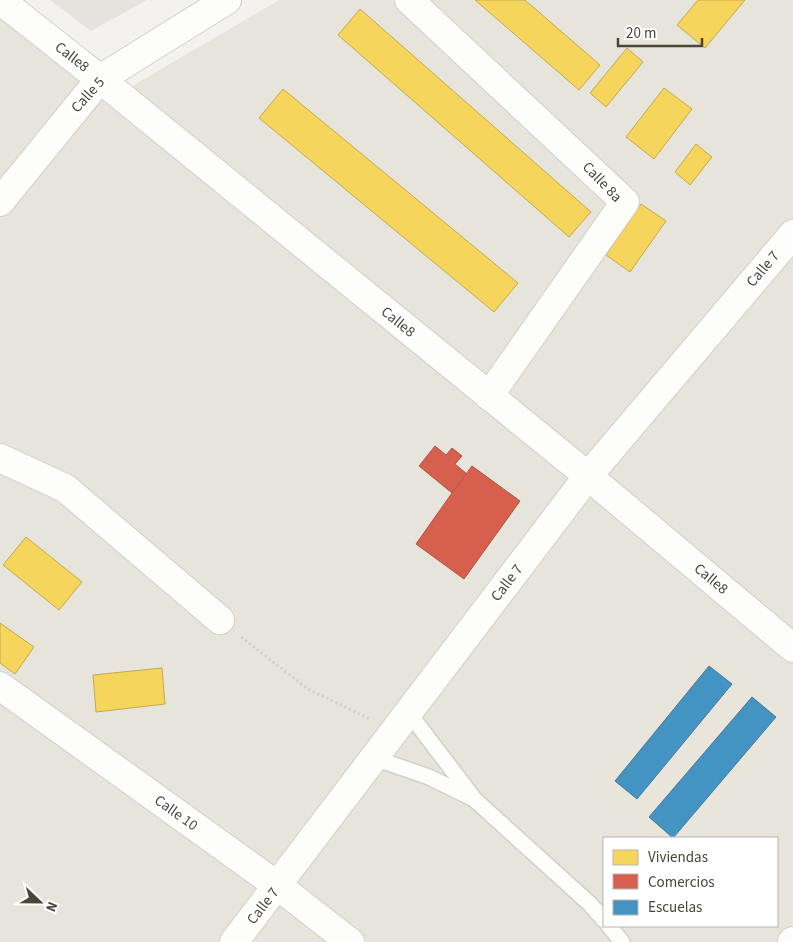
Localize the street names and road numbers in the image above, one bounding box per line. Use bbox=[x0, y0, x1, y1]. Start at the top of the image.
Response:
street label: Calle8 bbox=[50, 37, 94, 77]
street label: Calle 5 bbox=[66, 72, 110, 118]
street label: Calle 8a bbox=[577, 157, 627, 207]
street label: Calle 7 bbox=[742, 246, 784, 292]
street label: Calle8 bbox=[376, 302, 420, 342]
street label: Calle8 bbox=[689, 559, 733, 599]
street label: Calle 7 bbox=[486, 560, 528, 606]
street label: Calle 10 bbox=[150, 790, 202, 836]
street label: Calle 7 bbox=[242, 883, 284, 929]

